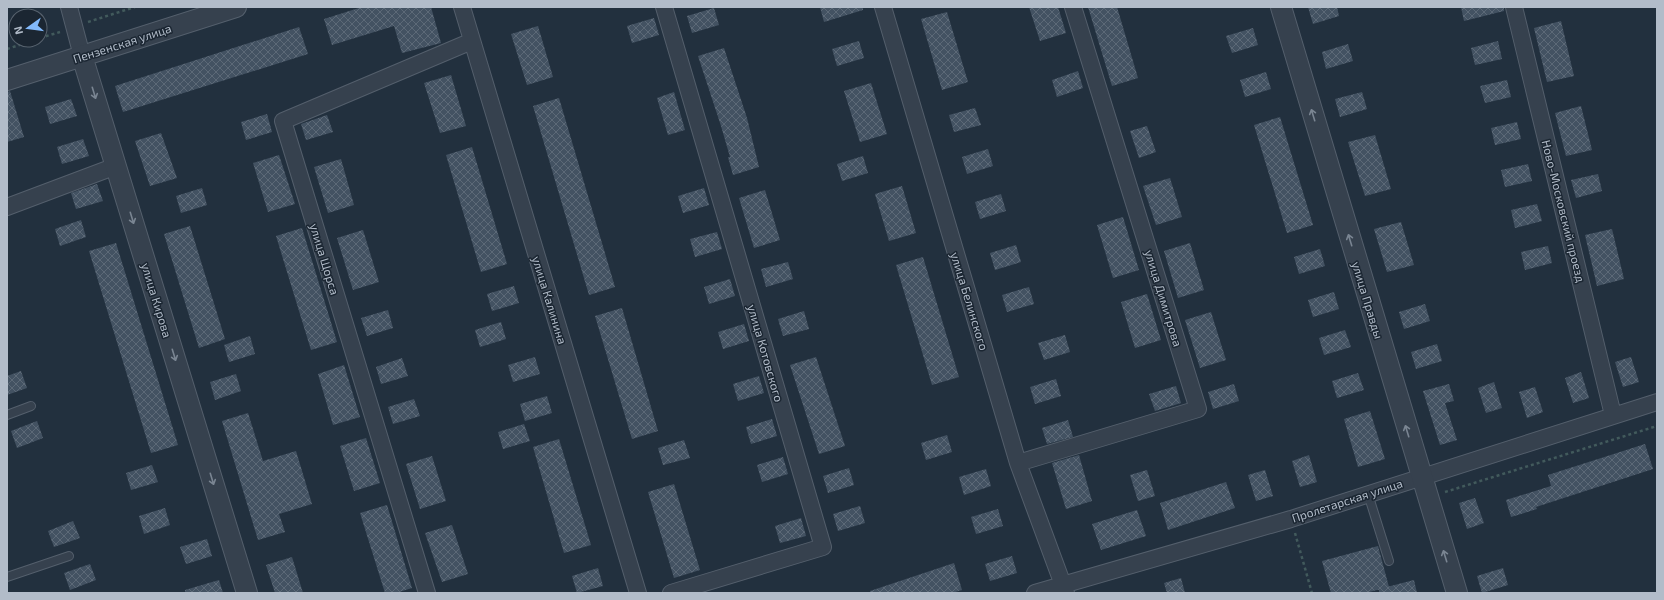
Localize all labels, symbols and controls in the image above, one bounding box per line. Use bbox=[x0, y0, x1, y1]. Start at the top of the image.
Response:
north arrow bbox=[8, 8, 48, 48]
street label: Пензенская улица bbox=[71, 20, 173, 66]
text: N bbox=[11, 25, 25, 36]
one-way arrow bbox=[91, 87, 98, 100]
one-way arrow bbox=[1309, 109, 1316, 122]
street label: Ново-Московский проезд bbox=[1540, 138, 1588, 284]
one-way arrow bbox=[129, 211, 136, 224]
street label: улица Щорса bbox=[307, 222, 343, 297]
one-way arrow bbox=[1346, 233, 1353, 246]
street label: улица Димитрова bbox=[1142, 248, 1185, 348]
street label: улица Белинского bbox=[947, 250, 992, 352]
street label: улица Калинина bbox=[529, 254, 570, 346]
street label: улица Правды bbox=[1349, 260, 1386, 341]
street label: улица Кирова bbox=[138, 261, 175, 339]
street label: улица Котовского bbox=[744, 303, 787, 404]
one-way arrow bbox=[171, 348, 178, 361]
one-way arrow bbox=[1403, 425, 1410, 438]
one-way arrow bbox=[209, 473, 217, 485]
street label: Пролетарская улица bbox=[1290, 475, 1405, 526]
one-way arrow bbox=[1441, 549, 1448, 562]

